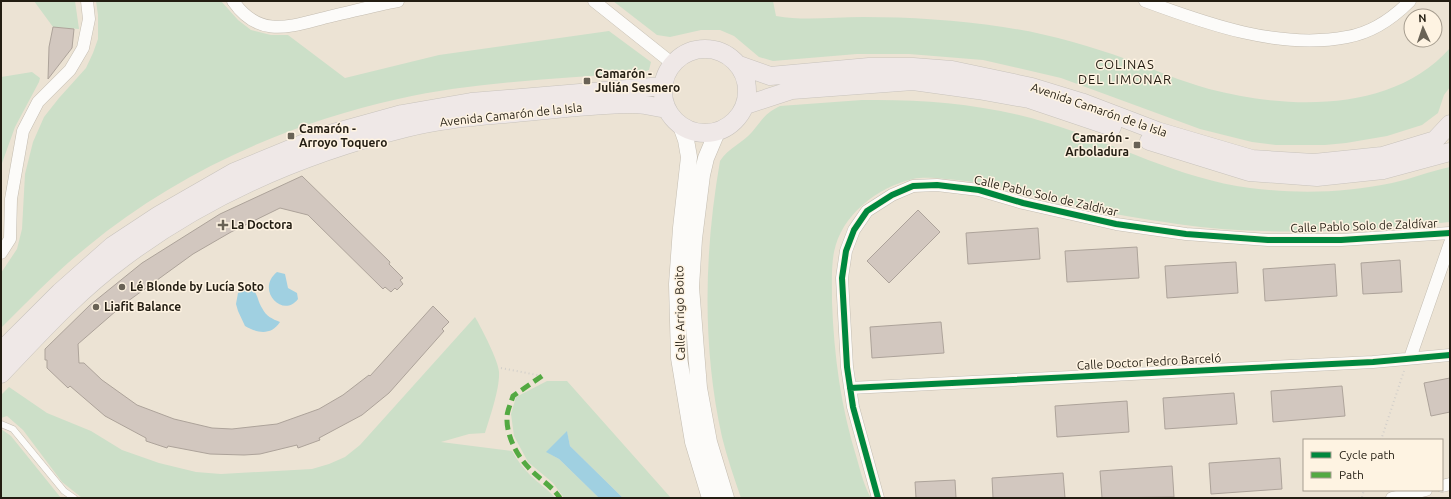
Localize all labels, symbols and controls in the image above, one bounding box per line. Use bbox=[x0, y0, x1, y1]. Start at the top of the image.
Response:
north arrow bbox=[1403, 8, 1443, 48]
text: N bbox=[1418, 12, 1427, 24]
district label: COLINAS DEL LIMONAR bbox=[1078, 57, 1172, 86]
place label: Camarón - Julián Sesmero bbox=[595, 67, 680, 94]
marker: Camarón - Julián Sesmero bbox=[582, 76, 592, 86]
street label: Avenida Camarón de la Isla bbox=[1029, 80, 1169, 139]
street label: Avenida Camarón de la Isla bbox=[439, 101, 583, 128]
place label: Camarón - Arroyo Toquero bbox=[299, 122, 387, 149]
marker: Camarón - Arroyo Toquero bbox=[286, 131, 296, 141]
place label: Camarón - Arboladura bbox=[1065, 131, 1129, 158]
marker: Camarón - Arboladura bbox=[1132, 140, 1142, 150]
street label: Calle Pablo Solo de Zaldívar bbox=[973, 173, 1120, 219]
street label: Calle Pablo Solo de Zaldívar bbox=[1290, 216, 1438, 235]
place label: La Doctora bbox=[231, 218, 293, 231]
marker: La Doctora bbox=[218, 220, 228, 230]
street label: Calle Arrigo Boito bbox=[672, 265, 687, 361]
place label: Lé Blonde by Lucía Soto bbox=[130, 280, 264, 293]
marker: Lé Blonde by Lucía Soto bbox=[117, 282, 127, 292]
place label: Liafit Balance bbox=[104, 300, 181, 313]
marker: Liafit Balance bbox=[91, 302, 101, 312]
street label: Calle Doctor Pedro Barceló bbox=[1076, 351, 1222, 372]
legend bbox=[1303, 439, 1443, 491]
text: Cycle path bbox=[1339, 448, 1395, 461]
text: Path bbox=[1339, 468, 1364, 481]

